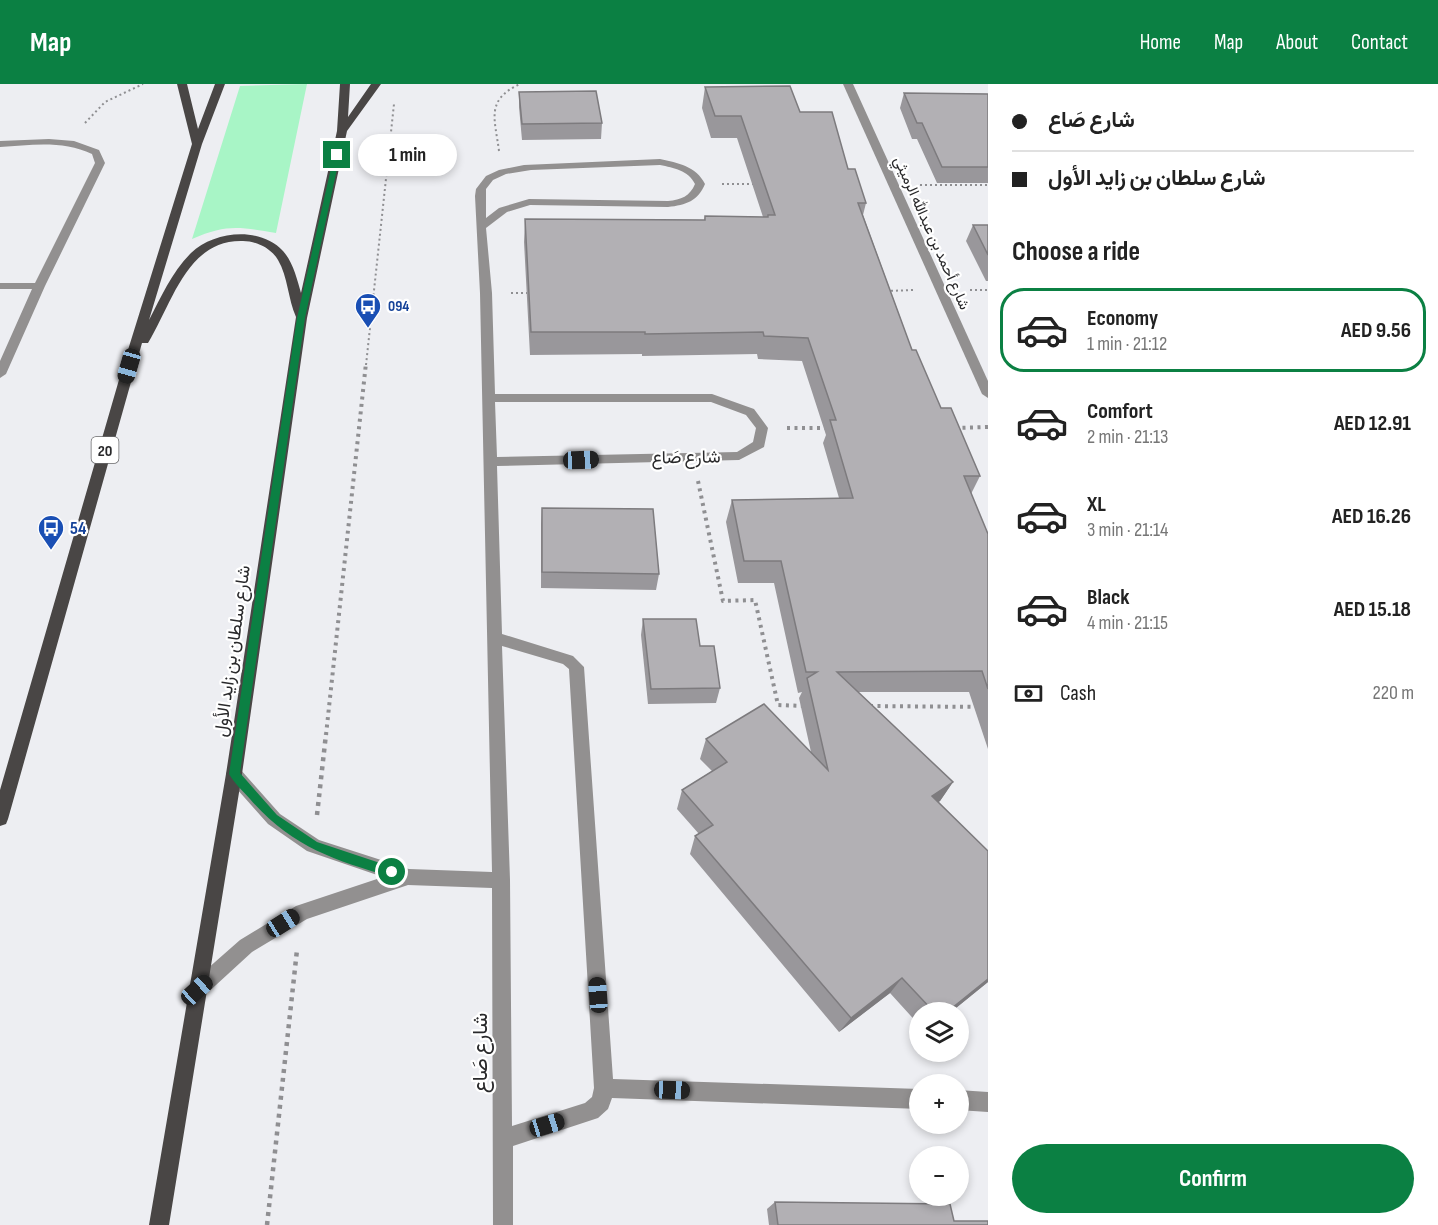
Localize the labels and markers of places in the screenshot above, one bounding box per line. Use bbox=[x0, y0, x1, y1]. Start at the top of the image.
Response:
bus stop icon: 094 bbox=[353, 291, 383, 329]
place label: 094 bbox=[388, 297, 409, 316]
bus stop icon: 54 bbox=[36, 513, 66, 551]
place label: 54 bbox=[70, 518, 87, 539]

